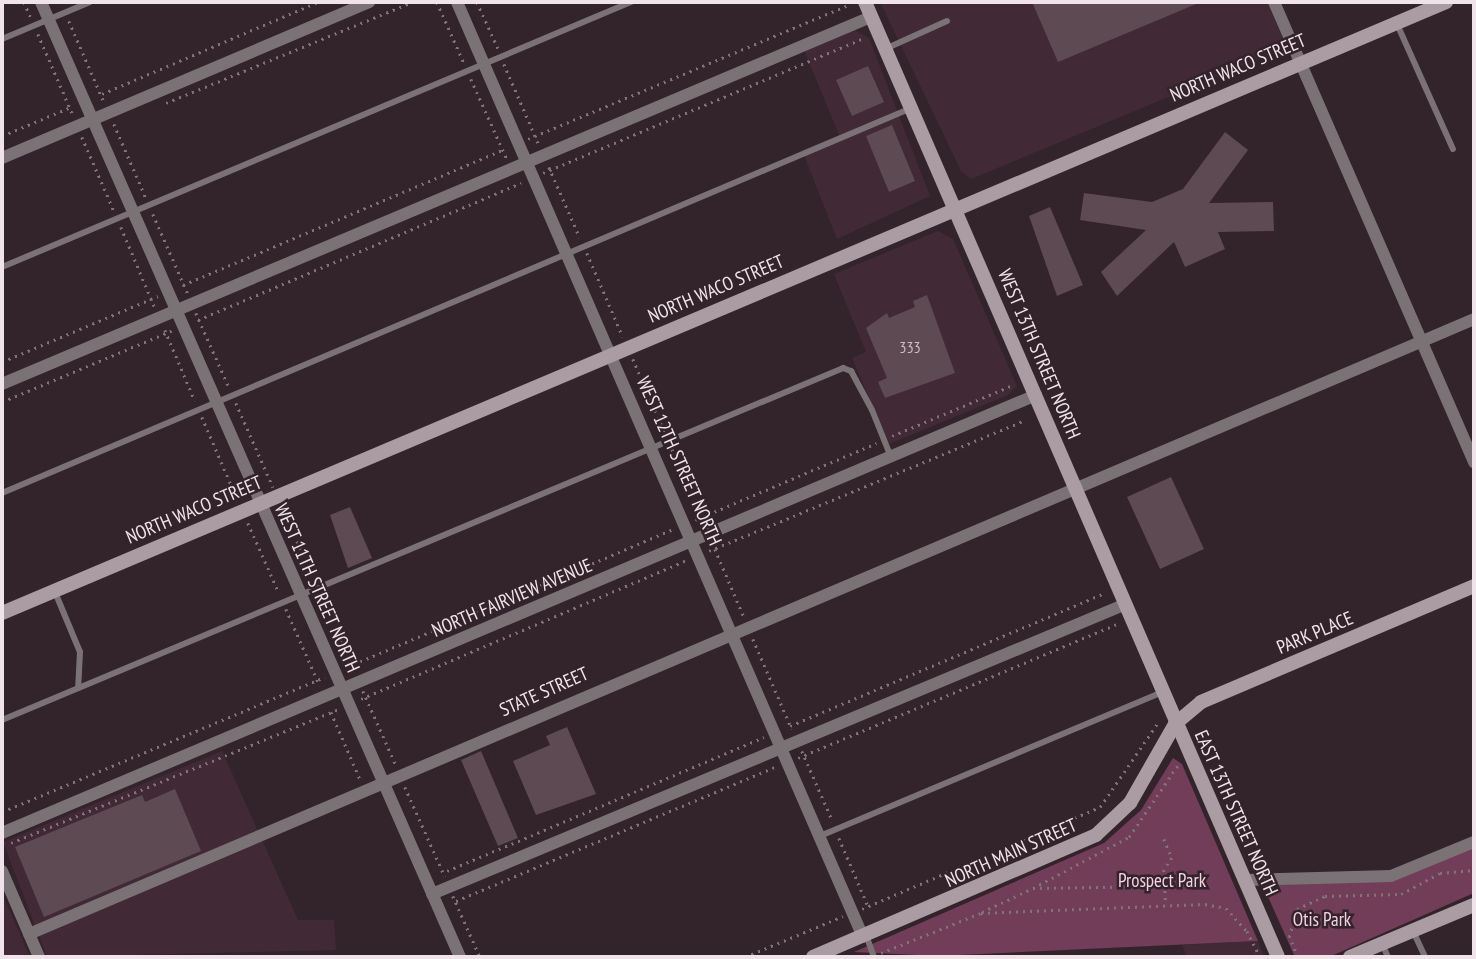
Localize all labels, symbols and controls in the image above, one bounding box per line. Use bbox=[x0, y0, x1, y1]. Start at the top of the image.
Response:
street label: NORTH WACO STREET bbox=[1166, 29, 1310, 107]
street label: NORTH WACO STREET bbox=[644, 250, 788, 328]
street label: WEST 13TH STREET NORTH bbox=[993, 265, 1085, 443]
house number: 333 bbox=[899, 337, 921, 357]
street label: WEST 12TH STREET NORTH bbox=[631, 373, 727, 549]
street label: NORTH WACO STREET bbox=[122, 471, 266, 549]
street label: WEST 11TH STREET NORTH bbox=[269, 500, 365, 676]
street label: NORTH FAIRVIEW AVENUE bbox=[428, 554, 596, 642]
street label: PARK PLACE bbox=[1273, 607, 1357, 659]
street label: STATE STREET bbox=[496, 662, 592, 722]
street label: EAST 13TH STREET NORTH bbox=[1189, 726, 1283, 900]
street label: NORTH MAIN STREET bbox=[942, 814, 1080, 892]
park label: Prospect Park bbox=[1118, 870, 1206, 892]
park label: Otis Park bbox=[1293, 909, 1351, 931]

